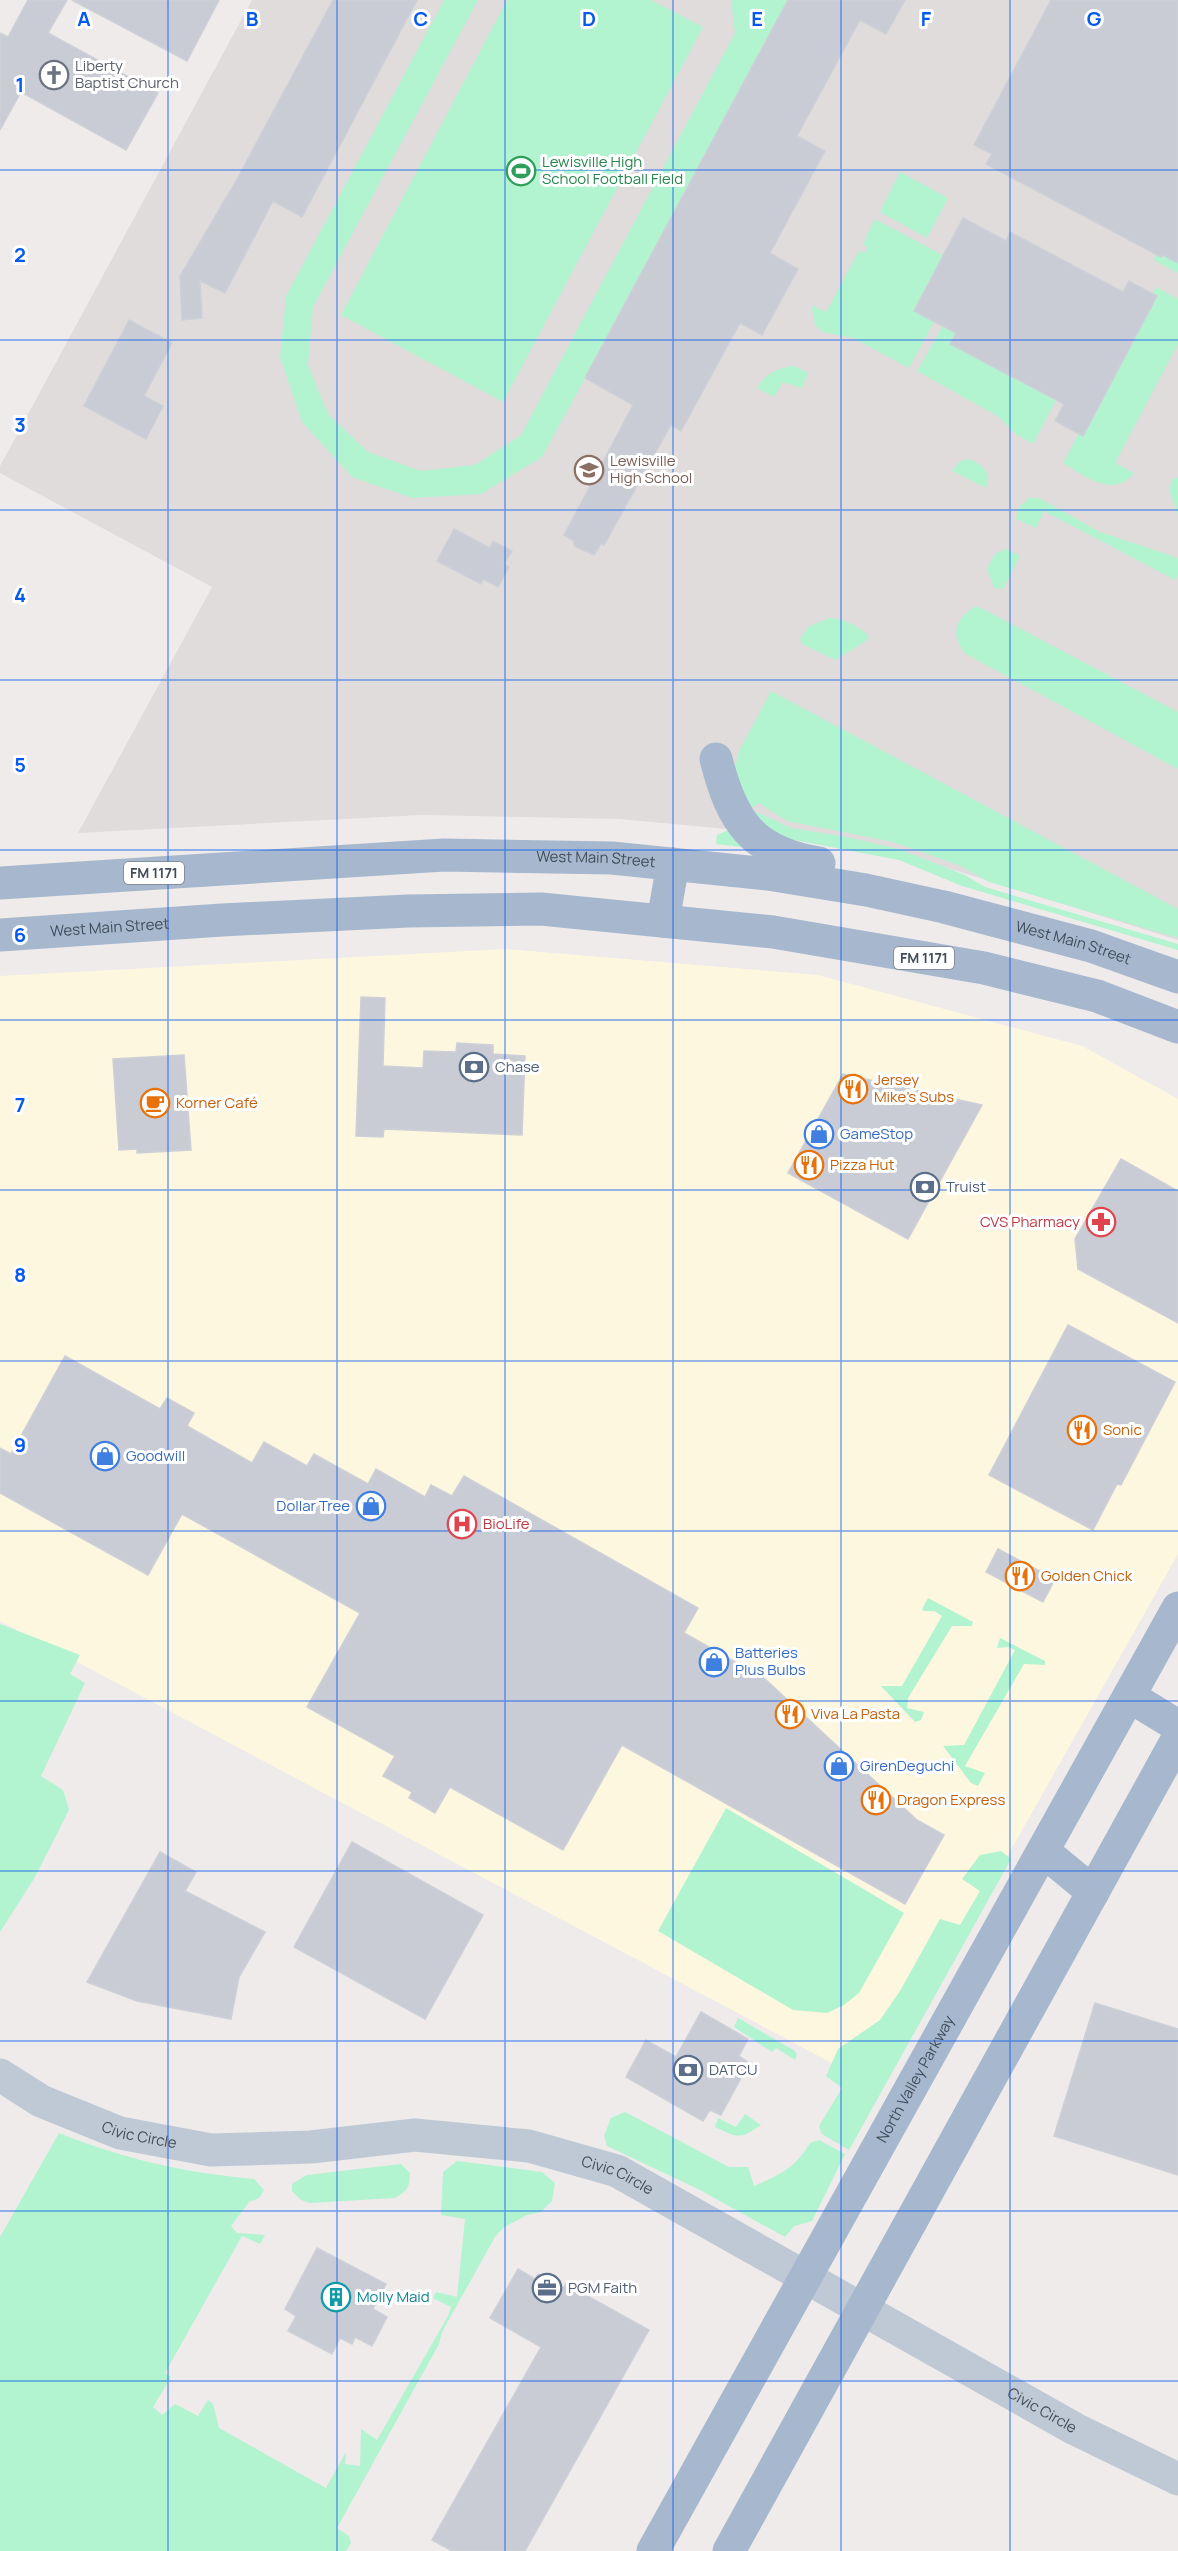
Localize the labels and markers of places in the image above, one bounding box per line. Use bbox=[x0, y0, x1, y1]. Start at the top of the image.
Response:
place label: Liberty Baptist Church bbox=[75, 55, 179, 93]
church icon: Liberty Baptist Church bbox=[38, 59, 70, 91]
place label: Lewisville High School Football Field bbox=[542, 151, 683, 189]
sports icon: Lewisville High School Football Field bbox=[505, 155, 537, 187]
place label: Lewisville High School bbox=[610, 450, 692, 488]
school or university icon: Lewisville High School bbox=[573, 454, 605, 486]
bank icon: Chase bbox=[458, 1051, 490, 1083]
place label: Chase bbox=[495, 1056, 540, 1077]
place label: Jersey Mike's Subs bbox=[874, 1069, 954, 1107]
restaurant icon: Jersey Mike's Subs bbox=[837, 1073, 869, 1105]
cafe icon: Korner Café bbox=[139, 1087, 171, 1119]
place label: Korner Café bbox=[176, 1092, 258, 1113]
shop icon: GameStop bbox=[803, 1118, 835, 1150]
place label: GameStop bbox=[840, 1123, 913, 1144]
restaurant icon: Pizza Hut bbox=[793, 1149, 825, 1181]
place label: Pizza Hut bbox=[830, 1154, 895, 1175]
bank icon: Truist bbox=[909, 1171, 941, 1203]
place label: Truist bbox=[946, 1176, 986, 1197]
pharmacy icon: CVS Pharmacy bbox=[1085, 1206, 1117, 1238]
place label: CVS Pharmacy bbox=[980, 1211, 1080, 1232]
restaurant icon: Sonic bbox=[1066, 1414, 1098, 1446]
place label: Sonic bbox=[1103, 1419, 1142, 1440]
shop icon: Goodwill bbox=[89, 1440, 121, 1472]
place label: Goodwill bbox=[126, 1445, 185, 1466]
shop icon: Dollar Tree bbox=[355, 1490, 387, 1522]
place label: Dollar Tree bbox=[276, 1495, 350, 1516]
hospital icon: BioLife bbox=[446, 1508, 478, 1540]
place label: BioLife bbox=[483, 1513, 530, 1534]
restaurant icon: Golden Chick bbox=[1004, 1560, 1036, 1592]
place label: Golden Chick bbox=[1041, 1565, 1133, 1586]
place label: Batteries Plus Bulbs bbox=[735, 1642, 806, 1680]
shop icon: Batteries Plus Bulbs bbox=[698, 1646, 730, 1678]
restaurant icon: Viva La Pasta bbox=[774, 1698, 806, 1730]
place label: Viva La Pasta bbox=[811, 1703, 900, 1724]
shop icon: GirenDeguchi bbox=[823, 1750, 855, 1782]
place label: GirenDeguchi bbox=[860, 1755, 954, 1776]
restaurant icon: Dragon Express bbox=[860, 1784, 892, 1816]
place label: Dragon Express bbox=[897, 1789, 1005, 1810]
bank icon: DATCU bbox=[672, 2054, 704, 2086]
place label: DATCU bbox=[709, 2059, 758, 2080]
office icon: PGM Faith bbox=[531, 2272, 563, 2304]
place label: PGM Faith bbox=[568, 2277, 637, 2298]
building icon: Molly Maid bbox=[320, 2281, 352, 2313]
place label: Molly Maid bbox=[357, 2286, 430, 2307]

